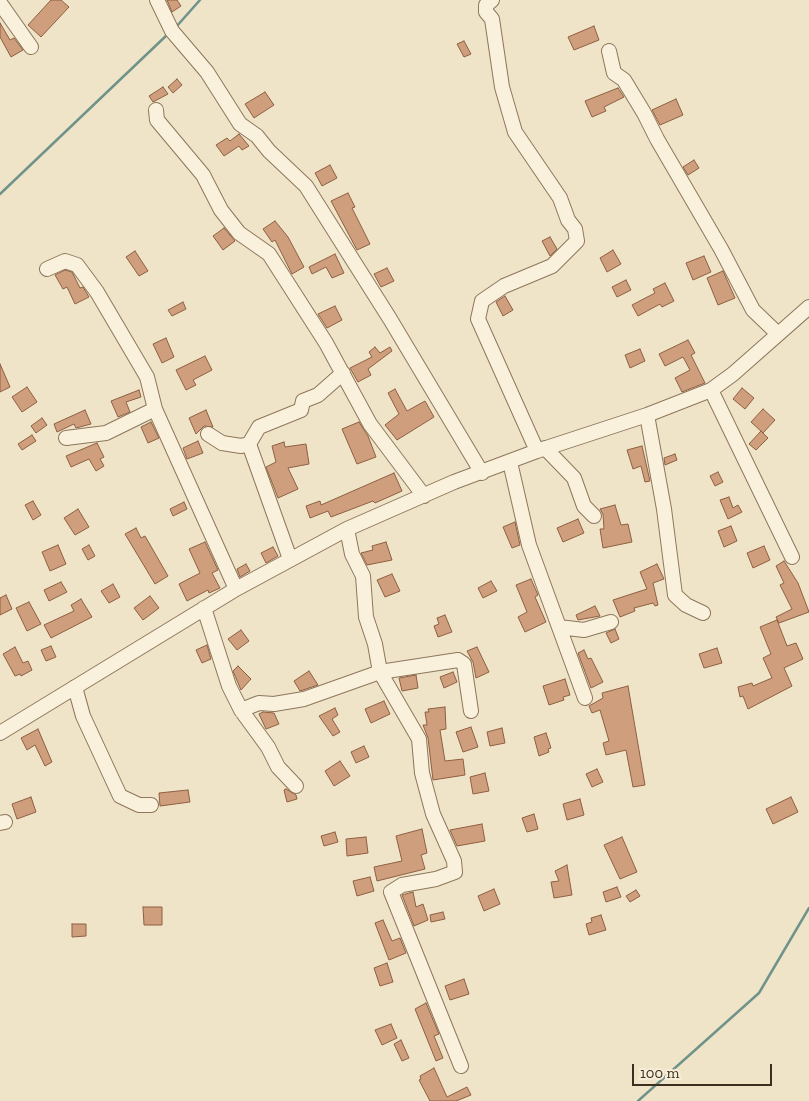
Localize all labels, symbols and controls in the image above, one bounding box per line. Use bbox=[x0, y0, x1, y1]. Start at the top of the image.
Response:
scale bar bbox=[634, 1054, 774, 1086]
text: 100 m bbox=[640, 1064, 679, 1082]

